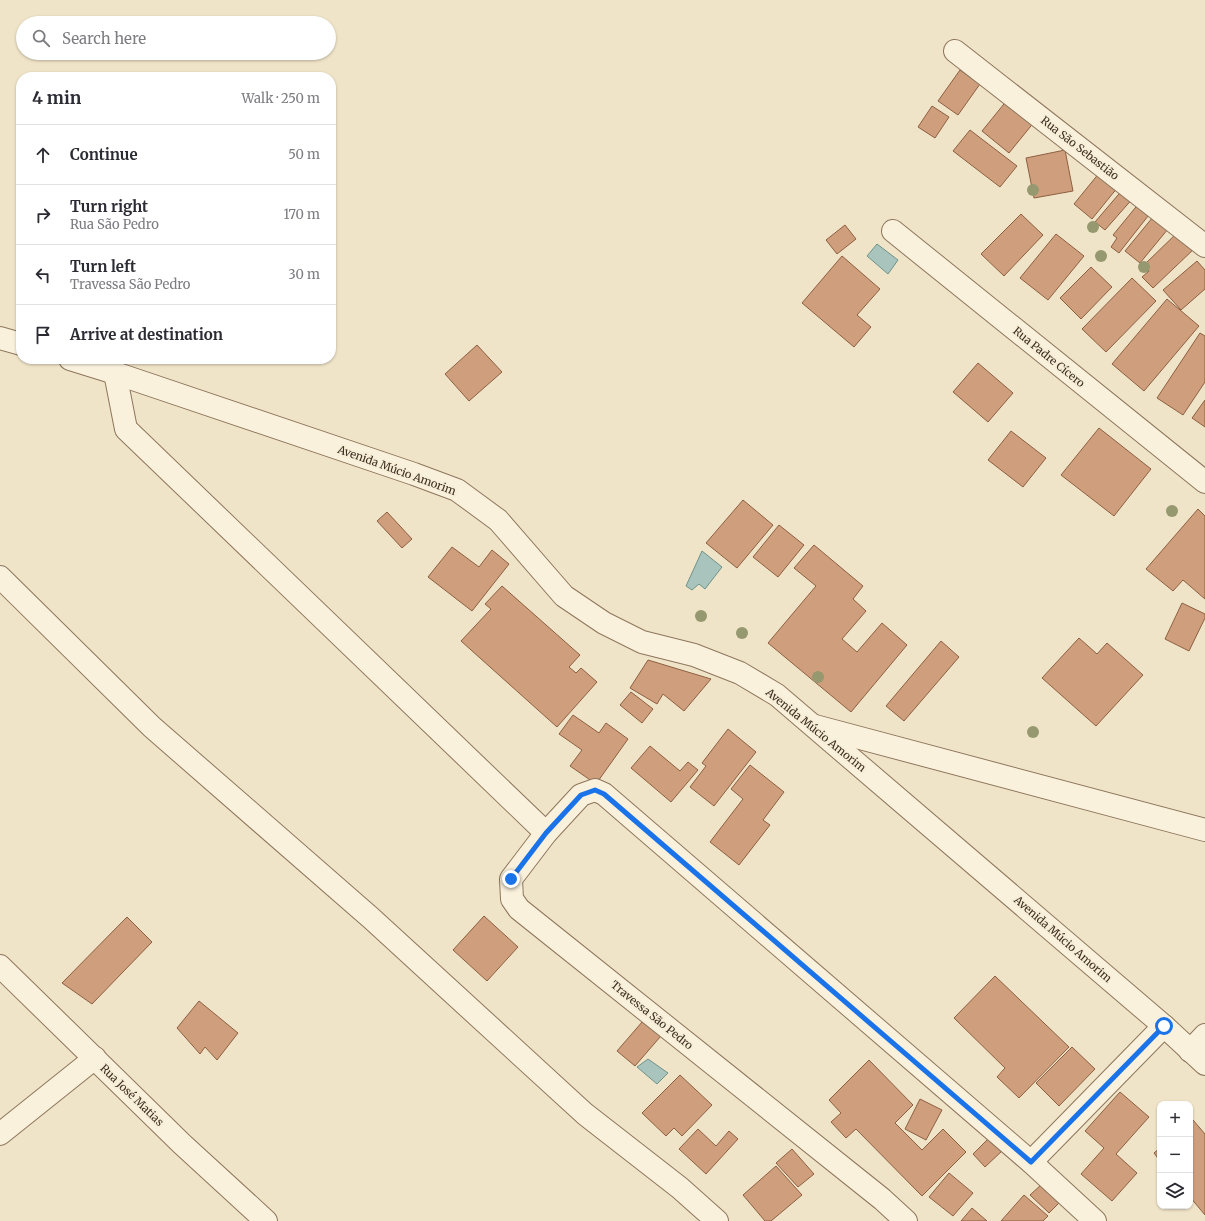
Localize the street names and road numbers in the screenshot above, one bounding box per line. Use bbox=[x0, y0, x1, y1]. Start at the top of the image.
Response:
street label: Rua São Sebastião bbox=[1038, 113, 1122, 183]
street label: Rua Padre Cícero bbox=[1010, 324, 1088, 391]
street label: Avenida Múcio Amorim bbox=[335, 442, 458, 498]
street label: Avenida Múcio Amorim bbox=[762, 685, 869, 775]
street label: Avenida Múcio Amorim bbox=[1010, 892, 1115, 985]
street label: Travessa São Pedro bbox=[608, 978, 696, 1053]
street label: Rua José Matias bbox=[97, 1061, 167, 1129]

